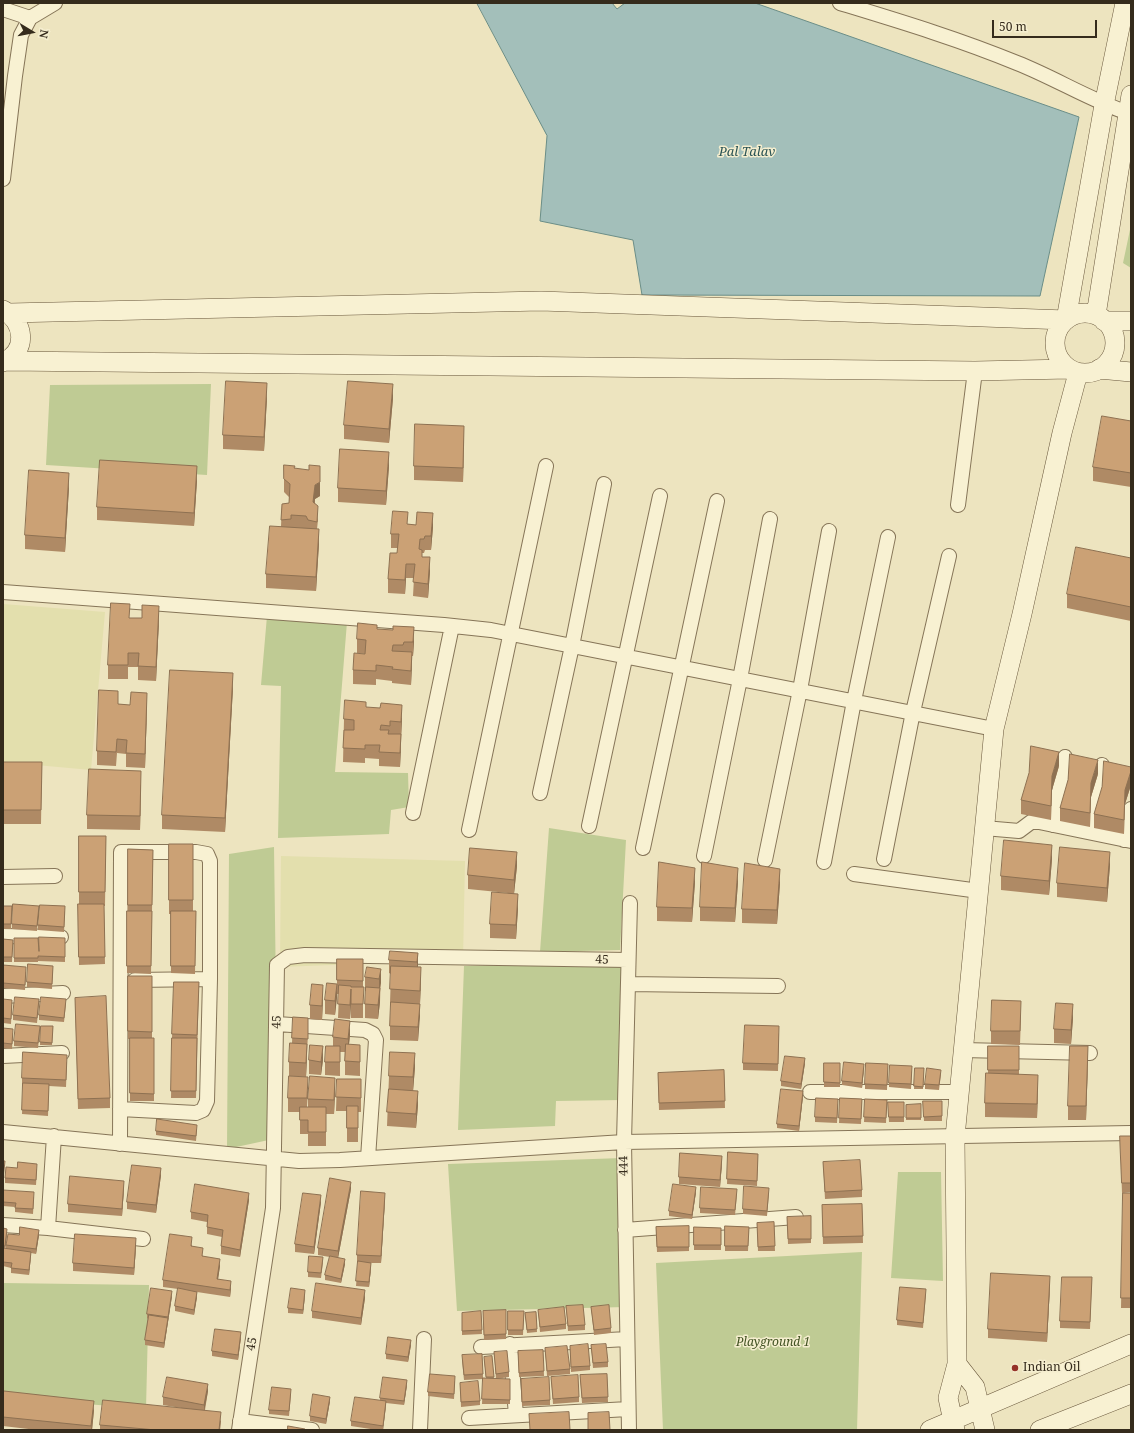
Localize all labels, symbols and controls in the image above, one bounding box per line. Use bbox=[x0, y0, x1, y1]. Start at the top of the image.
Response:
north arrow bbox=[12, 12, 52, 52]
scale bar bbox=[994, 12, 1099, 38]
text: 50 m bbox=[999, 18, 1027, 35]
text: N bbox=[36, 29, 52, 40]
water label: Pal Talav bbox=[719, 144, 775, 160]
street label: 45 bbox=[595, 953, 609, 967]
street label: 45 bbox=[270, 1015, 284, 1029]
street label: 444 bbox=[617, 1156, 631, 1176]
street label: 45 bbox=[244, 1336, 260, 1352]
park label: Playground 1 bbox=[736, 1336, 810, 1350]
place label: Indian Oil bbox=[1023, 1361, 1080, 1375]
marker: Indian Oil bbox=[1010, 1363, 1020, 1373]

